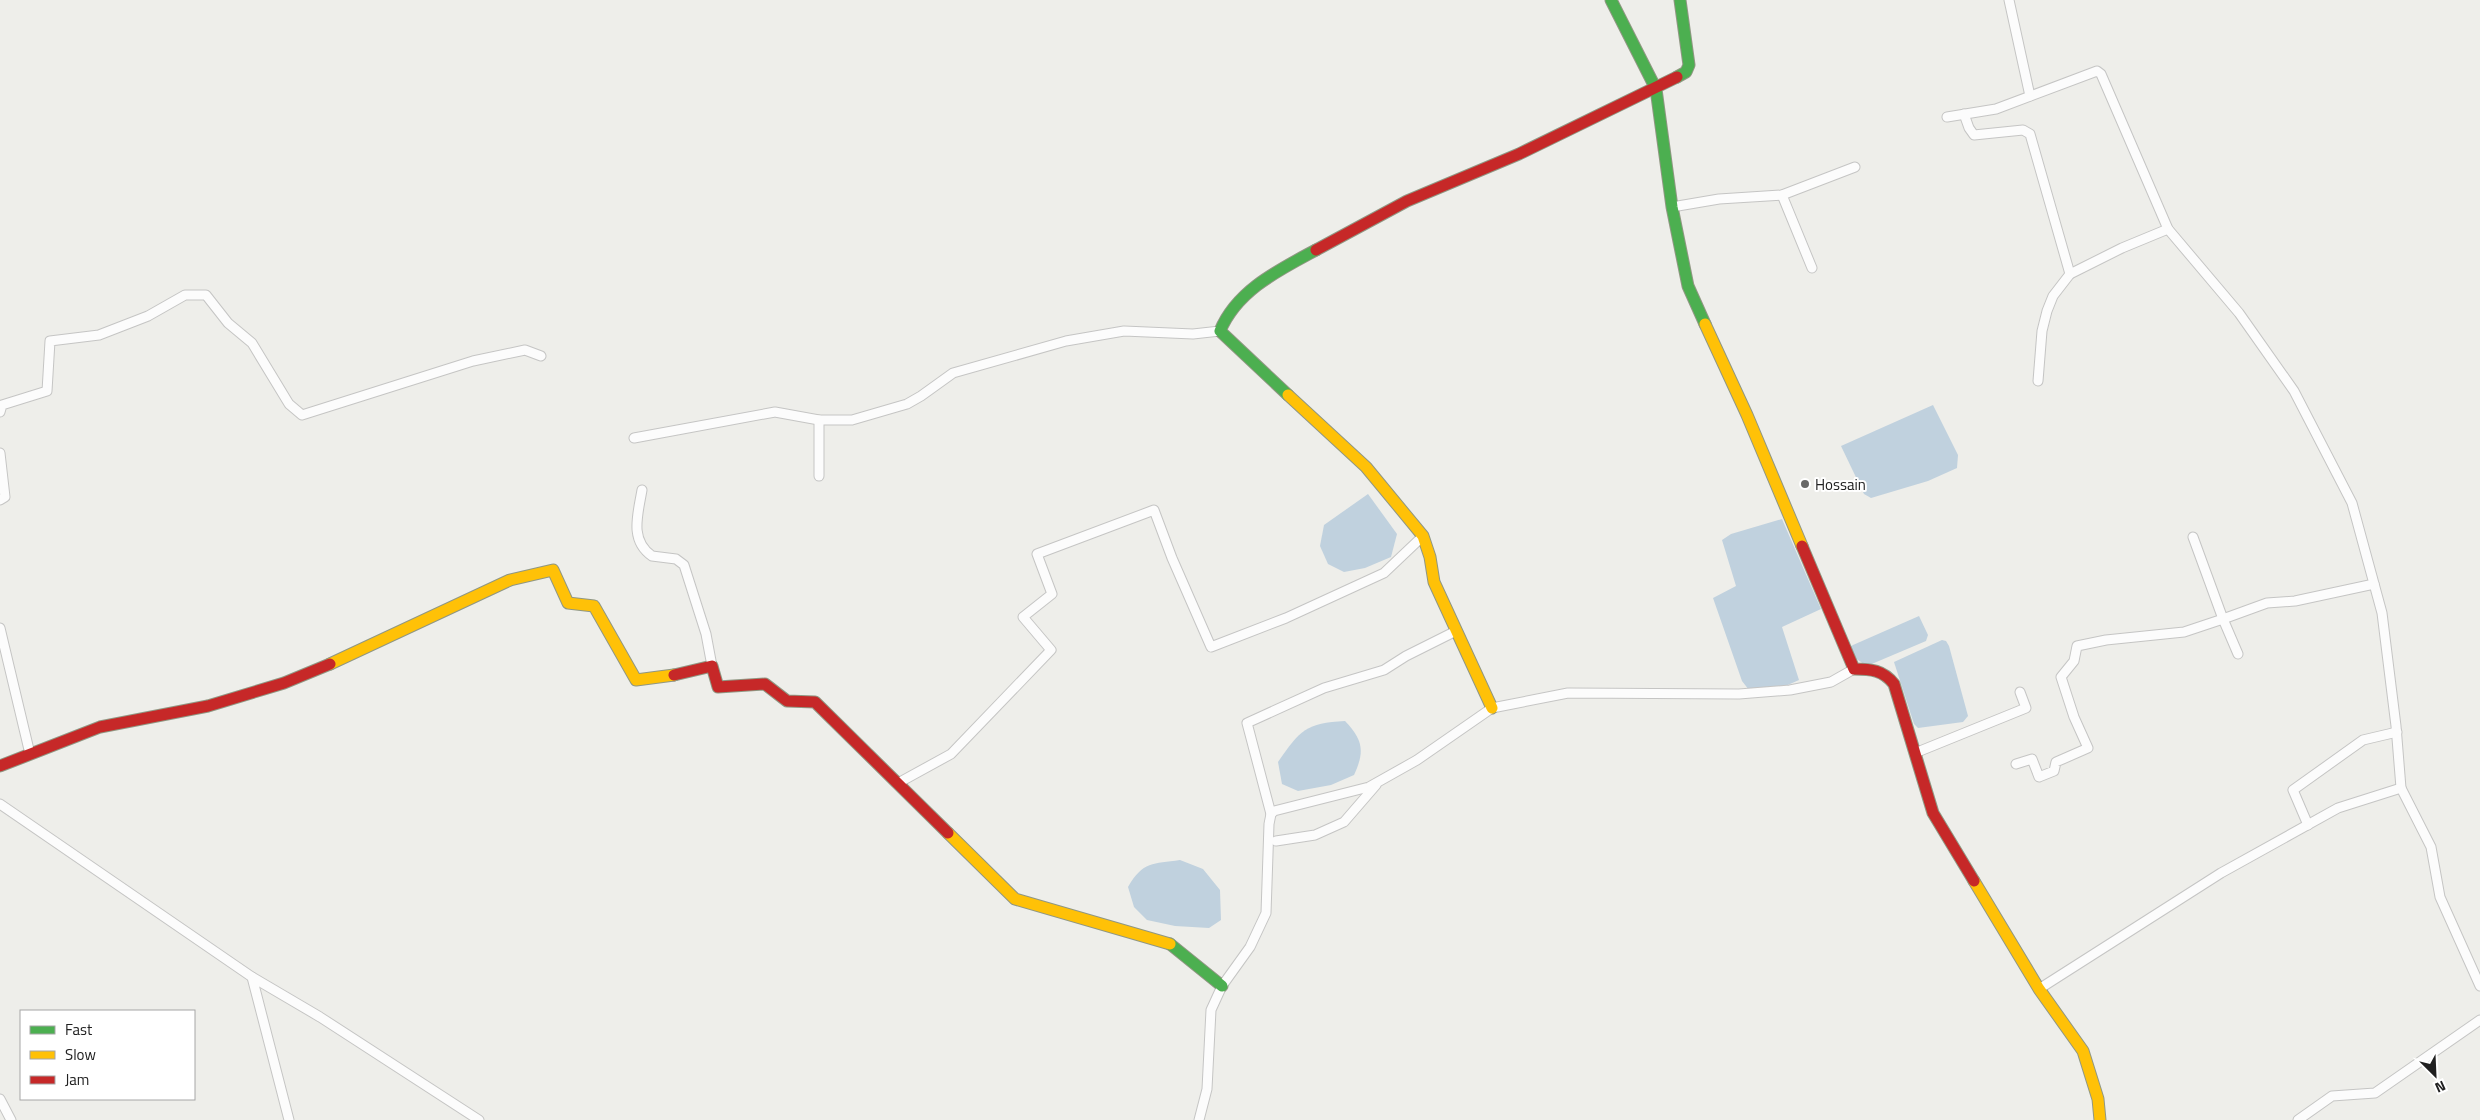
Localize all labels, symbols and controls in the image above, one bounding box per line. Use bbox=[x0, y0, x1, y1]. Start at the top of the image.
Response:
place label: Hossain bbox=[1815, 473, 1866, 496]
marker: Hossain bbox=[1799, 478, 1811, 490]
legend bbox=[20, 1010, 195, 1100]
text: Fast bbox=[65, 1018, 93, 1041]
text: Slow bbox=[65, 1043, 96, 1066]
north arrow bbox=[2410, 1050, 2460, 1100]
text: Jam bbox=[65, 1068, 89, 1091]
text: N bbox=[2432, 1076, 2449, 1099]

